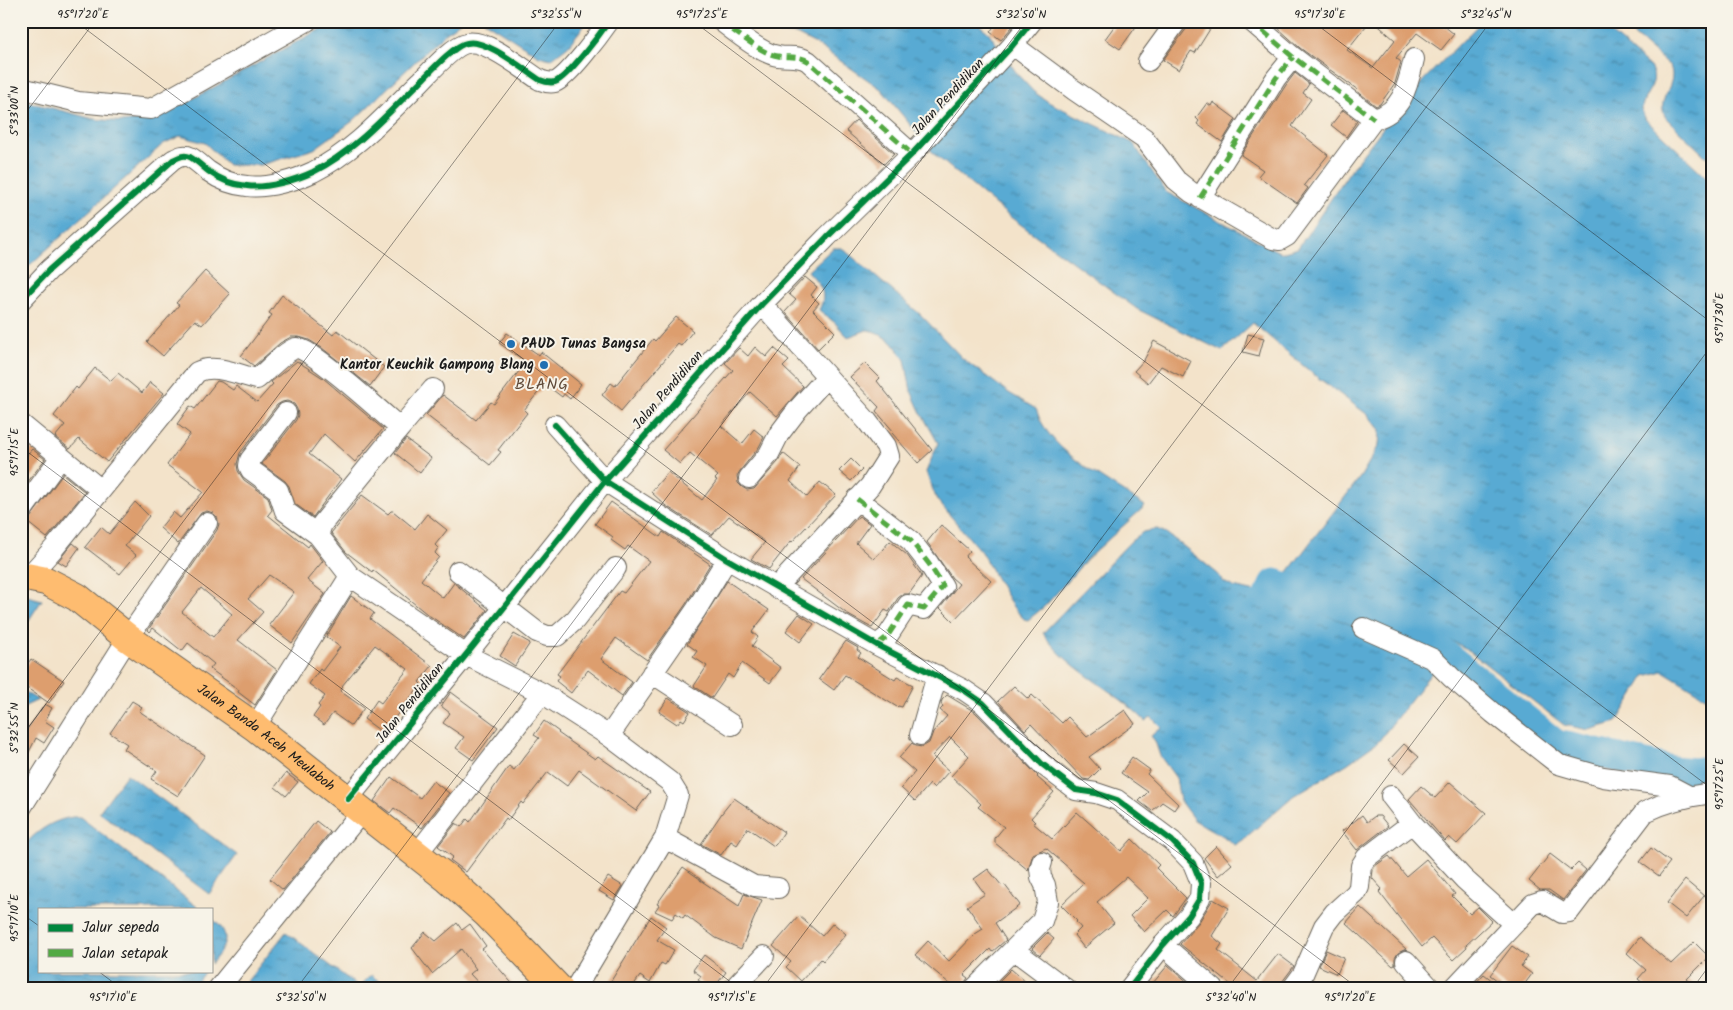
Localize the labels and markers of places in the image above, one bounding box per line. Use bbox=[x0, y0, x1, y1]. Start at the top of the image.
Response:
place label: PAUD Tunas Bangsa bbox=[521, 333, 646, 355]
marker: PAUD Tunas Bangsa bbox=[505, 338, 517, 350]
place label: Kantor Keuchik Gampong Blang bbox=[340, 354, 534, 376]
marker: Kantor Keuchik Gampong Blang bbox=[538, 359, 550, 371]

